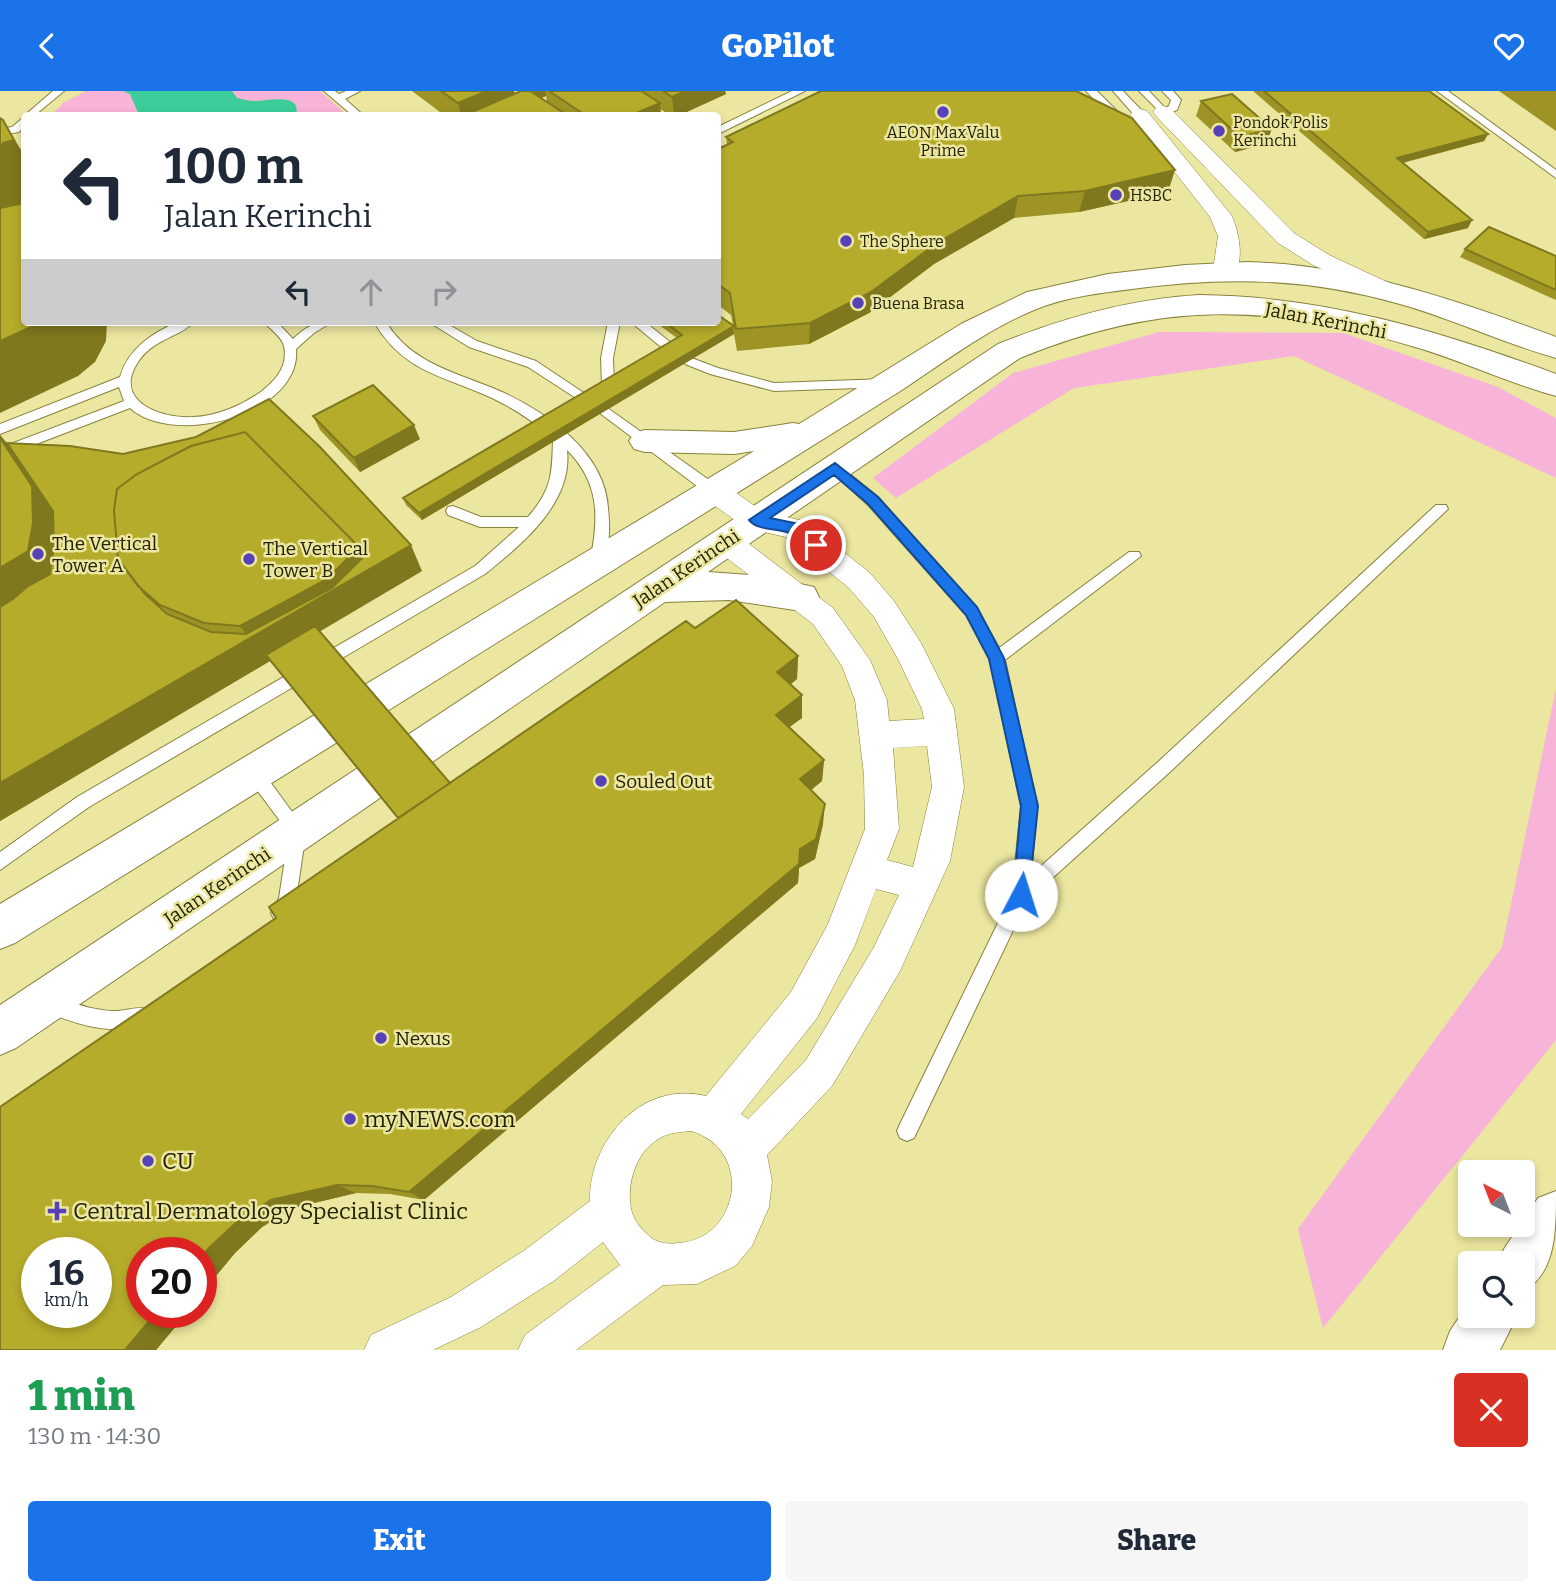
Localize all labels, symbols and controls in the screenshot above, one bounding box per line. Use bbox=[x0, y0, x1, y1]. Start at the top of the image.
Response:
icon: back bbox=[28, 27, 66, 65]
text: GoPilot bbox=[721, 27, 835, 65]
icon: heart bbox=[1490, 27, 1528, 65]
marker: AEON MaxValu Prime bbox=[935, 104, 951, 120]
place label: Pondok Polis Kerinchi bbox=[1233, 113, 1328, 150]
place label: AEON MaxValu Prime bbox=[887, 123, 1000, 160]
marker: Pondok Polis Kerinchi bbox=[1211, 123, 1227, 139]
text: 100 m bbox=[164, 137, 303, 196]
icon: left bbox=[49, 140, 140, 231]
place label: HSBC bbox=[1130, 186, 1172, 205]
marker: HSBC bbox=[1108, 187, 1124, 203]
text: Jalan Kerinchi bbox=[164, 197, 372, 235]
place label: The Sphere bbox=[860, 232, 944, 251]
marker: The Sphere bbox=[838, 233, 854, 249]
icon: left bbox=[279, 273, 317, 311]
icon: ahead bbox=[352, 273, 390, 311]
icon: right bbox=[425, 273, 463, 311]
place label: Buena Brasa bbox=[872, 294, 965, 313]
marker: Buena Brasa bbox=[850, 295, 866, 311]
street label: Jalan Kerinchi bbox=[1262, 297, 1389, 344]
pin bbox=[786, 515, 846, 575]
street label: Jalan Kerinchi bbox=[628, 524, 744, 613]
icon: arrive bbox=[797, 526, 835, 564]
place label: The Vertical Tower A bbox=[52, 532, 157, 577]
place label: The Vertical Tower B bbox=[263, 537, 368, 582]
marker: The Vertical Tower A bbox=[30, 546, 46, 562]
marker: The Vertical Tower B bbox=[241, 551, 257, 567]
place label: Souled Out bbox=[615, 770, 713, 793]
marker: Souled Out bbox=[593, 773, 609, 789]
street label: Jalan Kerinchi bbox=[159, 842, 275, 931]
position arrow bbox=[984, 858, 1058, 932]
place label: Nexus bbox=[395, 1027, 451, 1050]
marker: Nexus bbox=[373, 1030, 389, 1046]
place label: myNEWS.com bbox=[364, 1105, 516, 1133]
marker: myNEWS.com bbox=[342, 1111, 358, 1127]
place label: CU bbox=[162, 1147, 194, 1175]
marker: CU bbox=[140, 1153, 156, 1169]
north arrow bbox=[1458, 1160, 1535, 1237]
map controls bbox=[1458, 1160, 1535, 1328]
place label: Central Dermatology Specialist Clinic bbox=[73, 1197, 468, 1225]
marker: Central Dermatology Specialist Clinic bbox=[47, 1201, 67, 1221]
speed limit sign: 20 bbox=[126, 1237, 217, 1328]
button: search bbox=[1458, 1251, 1535, 1328]
text: 16 bbox=[49, 1252, 84, 1294]
text: km/h bbox=[44, 1289, 89, 1311]
text: 1 min bbox=[28, 1371, 135, 1421]
button: close bbox=[1454, 1373, 1528, 1447]
text: 130 m · 14:30 bbox=[28, 1422, 161, 1450]
button: Exit bbox=[28, 1501, 771, 1581]
button: Share bbox=[785, 1501, 1528, 1581]

